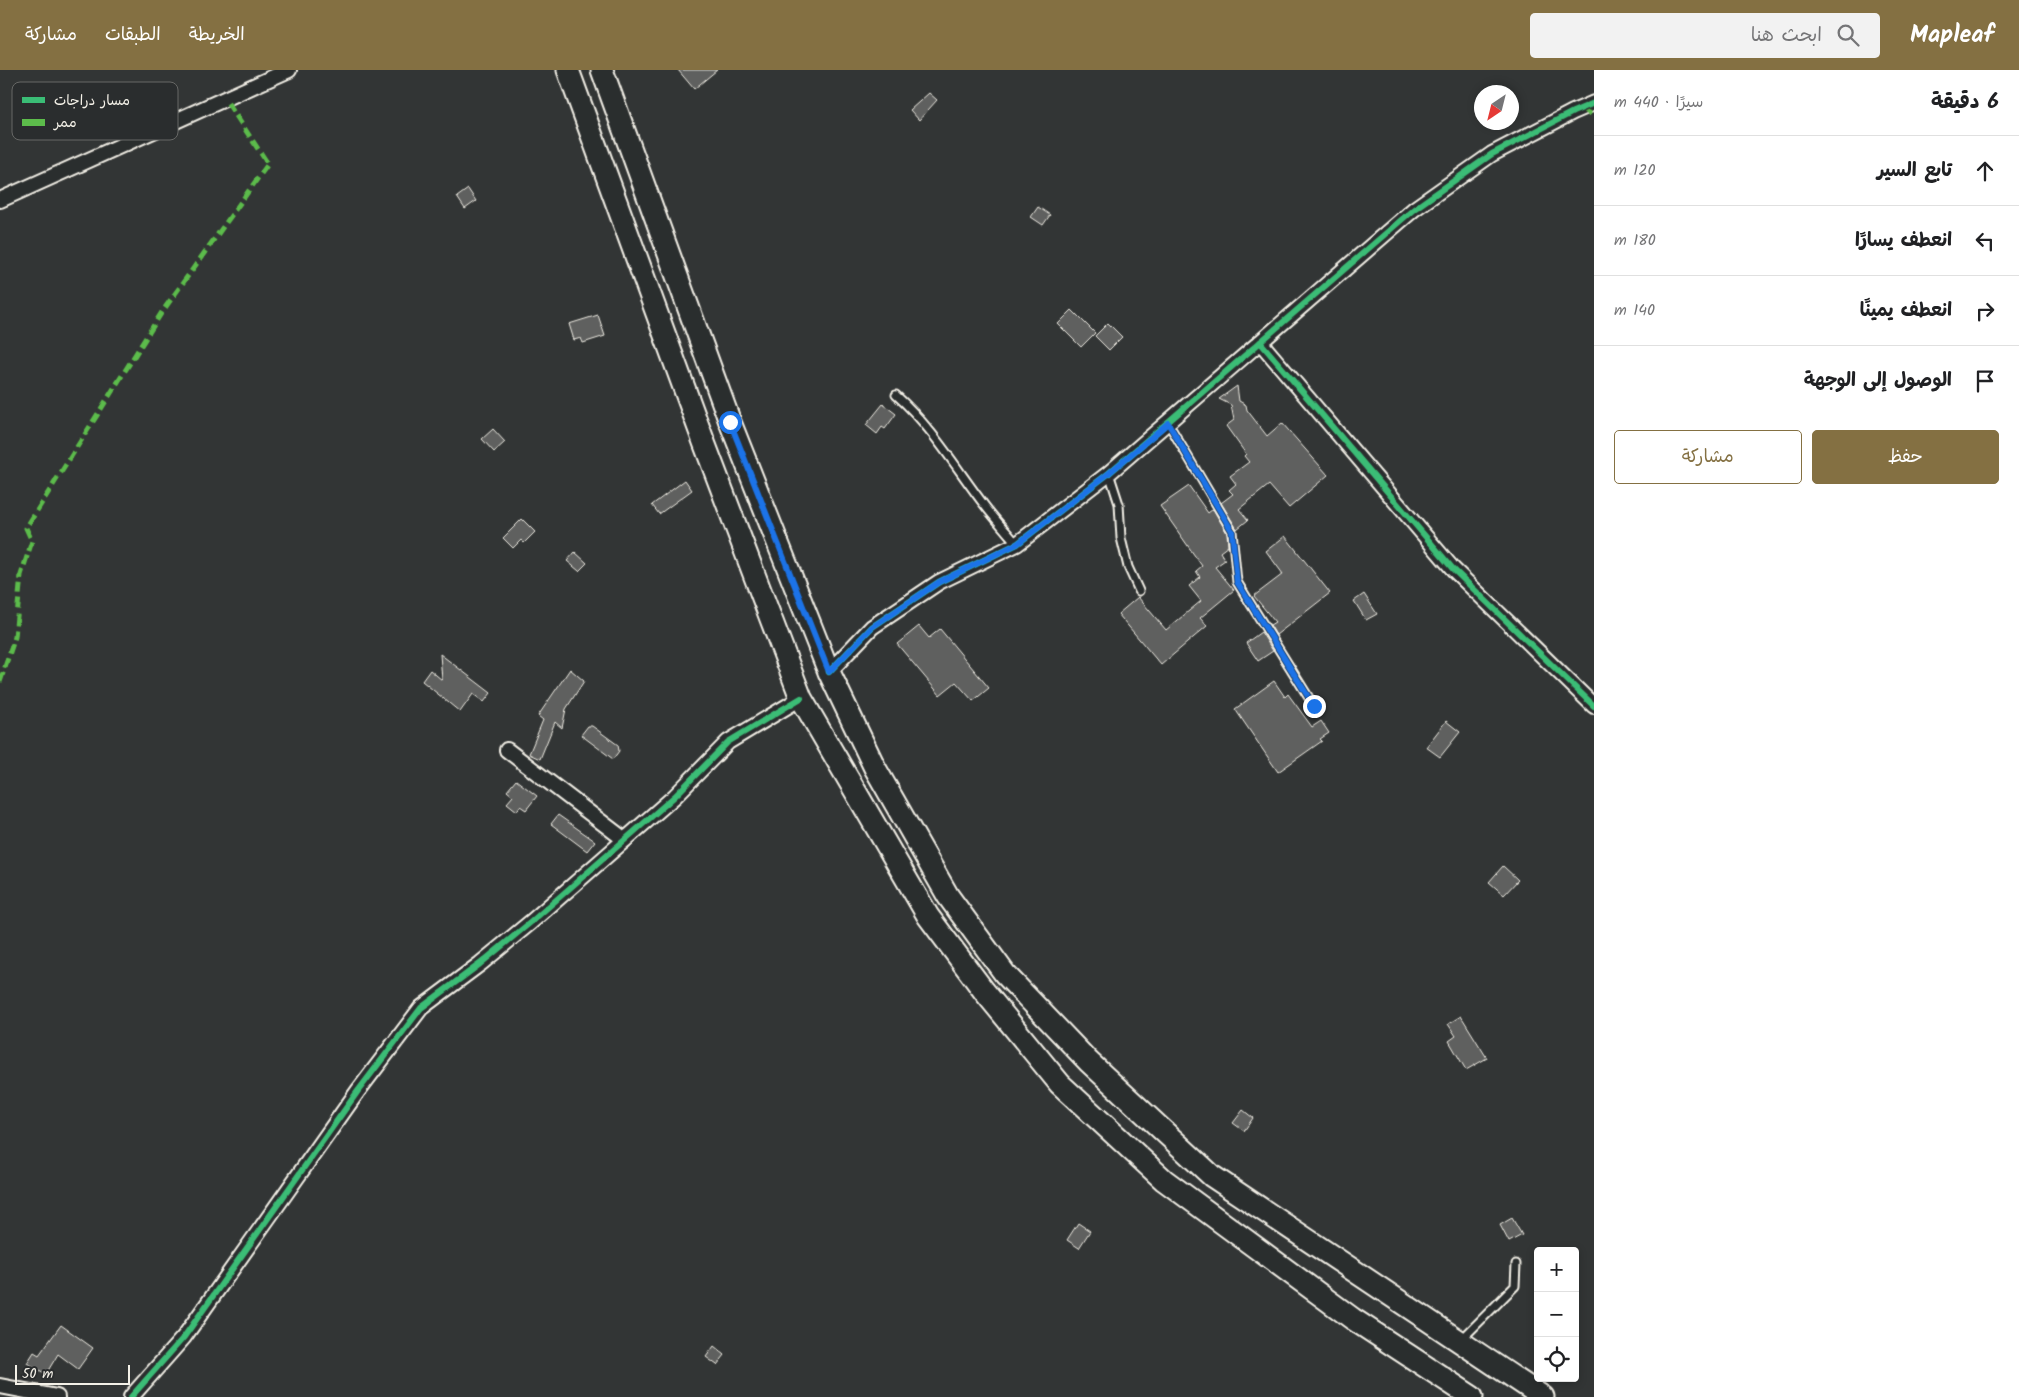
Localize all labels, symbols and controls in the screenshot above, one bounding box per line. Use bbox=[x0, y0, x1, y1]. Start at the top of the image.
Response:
search box bbox=[1530, 13, 1880, 58]
text: Mapleaf bbox=[1910, 16, 1994, 55]
text: مشاركة bbox=[25, 21, 77, 50]
text: الطبقات bbox=[105, 21, 161, 50]
text: الخريطة bbox=[189, 21, 245, 50]
text: ابحث هنا bbox=[1751, 21, 1822, 51]
icon: search bbox=[1834, 21, 1862, 49]
legend bbox=[12, 82, 178, 140]
north arrow bbox=[1474, 85, 1519, 130]
text: 6 دقيقة bbox=[1931, 86, 1999, 119]
text: مسار دراجات bbox=[54, 90, 130, 112]
text: سيرًا · 440 m bbox=[1614, 90, 1703, 115]
text: ممر bbox=[53, 112, 77, 134]
text: تابع السير bbox=[1877, 156, 1952, 186]
icon: ahead bbox=[1971, 157, 1999, 185]
text: 120 m bbox=[1614, 158, 1656, 183]
text: انعطف يسارًا bbox=[1855, 226, 1952, 256]
icon: left bbox=[1971, 227, 1999, 255]
text: 180 m bbox=[1614, 228, 1656, 253]
text: انعطف يمينًا bbox=[1860, 296, 1952, 326]
icon: right bbox=[1971, 297, 1999, 325]
text: 140 m bbox=[1614, 298, 1655, 323]
text: الوصول إلى الوجهة bbox=[1804, 366, 1952, 396]
icon: arrive bbox=[1971, 367, 1999, 395]
route start bbox=[719, 411, 742, 434]
button: مشاركة bbox=[1614, 430, 1802, 484]
button: حفظ bbox=[1812, 430, 1999, 484]
route end bbox=[1303, 695, 1326, 718]
map controls bbox=[1534, 1247, 1579, 1382]
button: + bbox=[1534, 1247, 1579, 1292]
button: − bbox=[1534, 1292, 1579, 1337]
button: locate bbox=[1534, 1337, 1579, 1382]
scale bar bbox=[15, 1362, 130, 1385]
text: 50 m bbox=[22, 1363, 53, 1385]

